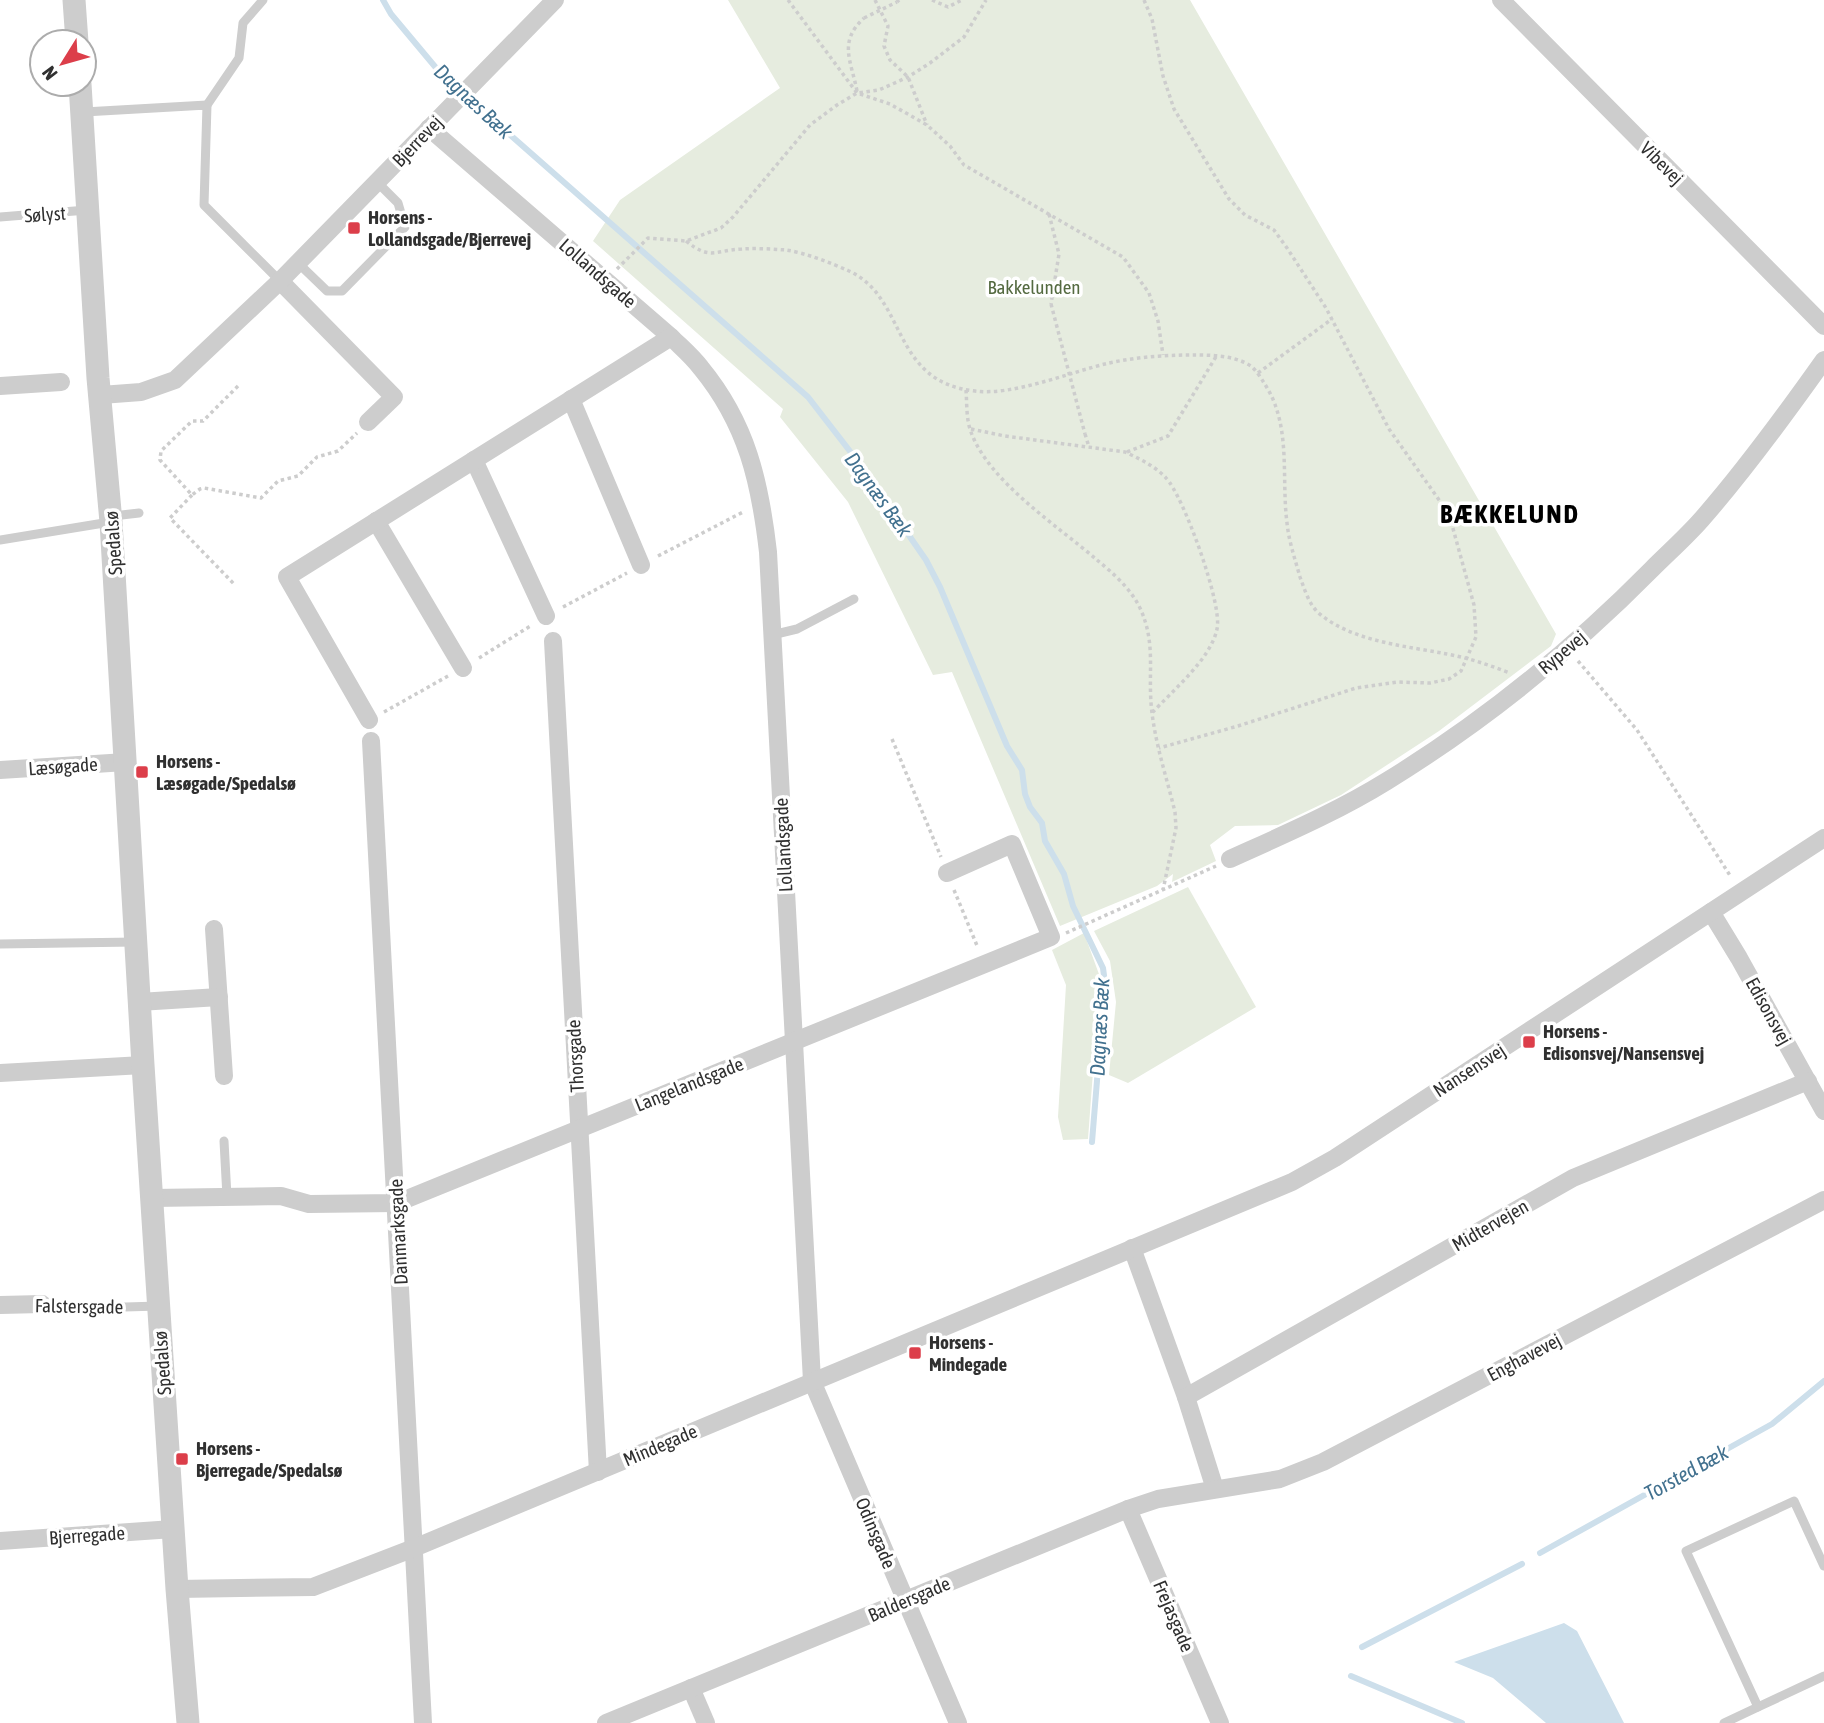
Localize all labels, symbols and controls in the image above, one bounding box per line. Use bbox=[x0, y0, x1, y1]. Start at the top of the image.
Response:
north arrow bbox=[28, 28, 98, 98]
water label: Dagnæs Bæk bbox=[430, 59, 519, 144]
text: N bbox=[37, 62, 62, 84]
street label: Bjerrevej bbox=[387, 111, 447, 171]
street label: Vibevej bbox=[1636, 137, 1688, 189]
street label: Sølyst bbox=[23, 202, 67, 226]
place label: Horsens - Lollandsgade/Bjerrevej bbox=[368, 206, 531, 250]
marker: Horsens - Lollandsgade/Bjerrevej bbox=[346, 220, 362, 236]
street label: Lollandsgade bbox=[555, 234, 641, 312]
park label: Bakkelunden bbox=[987, 276, 1081, 298]
water label: Dagnæs Bæk bbox=[840, 447, 918, 541]
district label: BÆKKELUND bbox=[1440, 499, 1580, 529]
street label: Spedalsø bbox=[100, 510, 126, 576]
street label: Rypevej bbox=[1534, 626, 1590, 678]
place label: Horsens - Læsøgade/Spedalsø bbox=[156, 750, 296, 794]
street label: Læsøgade bbox=[28, 753, 98, 779]
marker: Horsens - Læsøgade/Spedalsø bbox=[134, 764, 150, 780]
street label: Lollandsgade bbox=[770, 797, 796, 893]
street label: Edisonsvej bbox=[1742, 973, 1796, 1049]
water label: Dagnæs Bæk bbox=[1084, 976, 1114, 1077]
street label: Thorsgade bbox=[562, 1019, 588, 1093]
place label: Horsens - Edisonsvej/Nansensvej bbox=[1543, 1020, 1704, 1064]
marker: Horsens - Edisonsvej/Nansensvej bbox=[1521, 1034, 1537, 1050]
street label: Nansensvej bbox=[1429, 1039, 1509, 1101]
street label: Langelandsgade bbox=[632, 1052, 746, 1116]
street label: Danmarksgade bbox=[384, 1178, 412, 1286]
street label: Midtervejen bbox=[1448, 1194, 1532, 1256]
street label: Falstersgade bbox=[35, 1294, 123, 1318]
street label: Enghavevej bbox=[1483, 1328, 1565, 1386]
street label: Spedalsø bbox=[149, 1330, 175, 1396]
place label: Horsens - Mindegade bbox=[929, 1331, 1008, 1375]
marker: Horsens - Mindegade bbox=[907, 1345, 923, 1361]
street label: Mindegade bbox=[620, 1420, 700, 1470]
place label: Horsens - Bjerregade/Spedalsø bbox=[196, 1437, 343, 1481]
water label: Torsted Bæk bbox=[1640, 1439, 1733, 1505]
marker: Horsens - Bjerregade/Spedalsø bbox=[174, 1451, 190, 1467]
street label: Odinsgade bbox=[851, 1494, 901, 1572]
street label: Bjerregade bbox=[48, 1521, 126, 1549]
street label: Baldersgade bbox=[865, 1572, 953, 1626]
street label: Frejasgade bbox=[1149, 1577, 1199, 1655]

